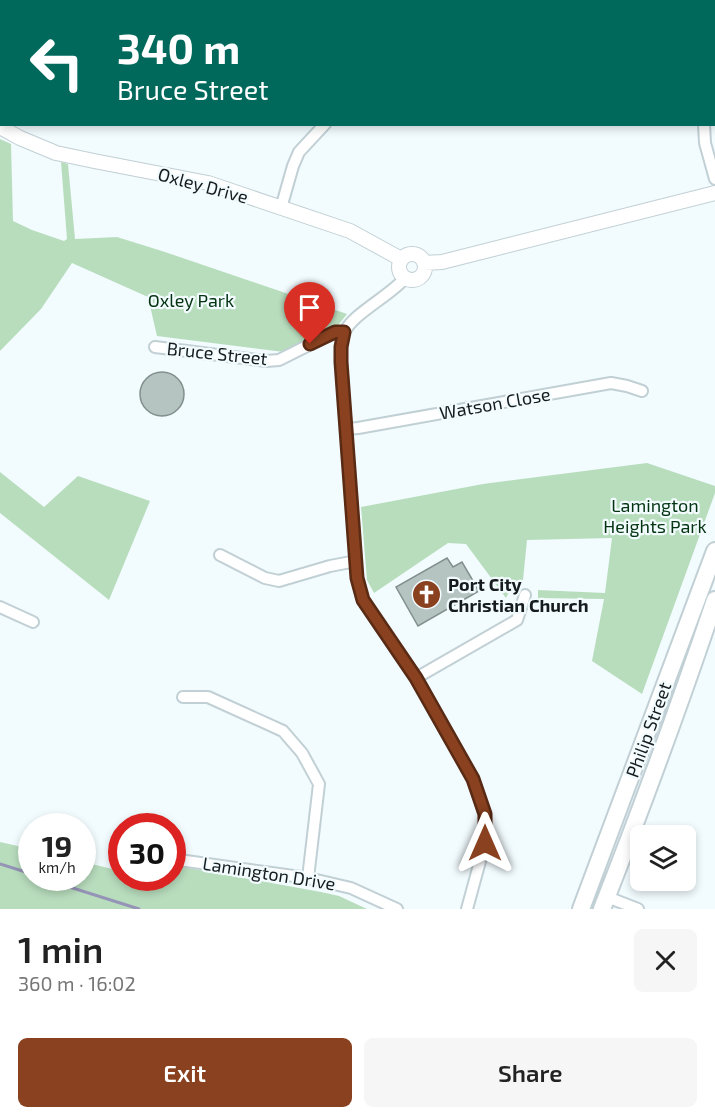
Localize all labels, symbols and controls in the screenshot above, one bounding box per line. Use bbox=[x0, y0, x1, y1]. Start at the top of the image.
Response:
text: 340 m bbox=[117, 22, 240, 72]
icon: left bbox=[18, 24, 96, 102]
text: Bruce Street bbox=[117, 73, 269, 105]
street label: Oxley Drive bbox=[156, 162, 251, 208]
pin bbox=[284, 282, 335, 344]
park label: Oxley Park bbox=[148, 289, 234, 311]
icon: arrive bbox=[293, 291, 326, 324]
street label: Bruce Street bbox=[166, 337, 269, 369]
street label: Watson Close bbox=[438, 382, 552, 424]
park label: Lamington Heights Park bbox=[603, 494, 707, 537]
place label: Port City Christian Church bbox=[448, 573, 589, 616]
church icon: Port City Christian Church bbox=[411, 579, 443, 611]
street label: Philip Street bbox=[621, 679, 676, 780]
position arrow bbox=[453, 811, 517, 875]
speed limit sign: 30 bbox=[108, 813, 186, 891]
map controls bbox=[630, 825, 696, 891]
button: layers bbox=[630, 825, 696, 891]
text: 19 bbox=[42, 827, 72, 863]
street label: Lamington Drive bbox=[201, 852, 337, 894]
text: km/h bbox=[38, 858, 76, 876]
text: 1 min bbox=[18, 927, 103, 970]
button: close bbox=[634, 929, 697, 992]
text: 360 m · 16:02 bbox=[18, 971, 136, 995]
button: Exit bbox=[18, 1038, 352, 1107]
button: Share bbox=[364, 1038, 697, 1107]

